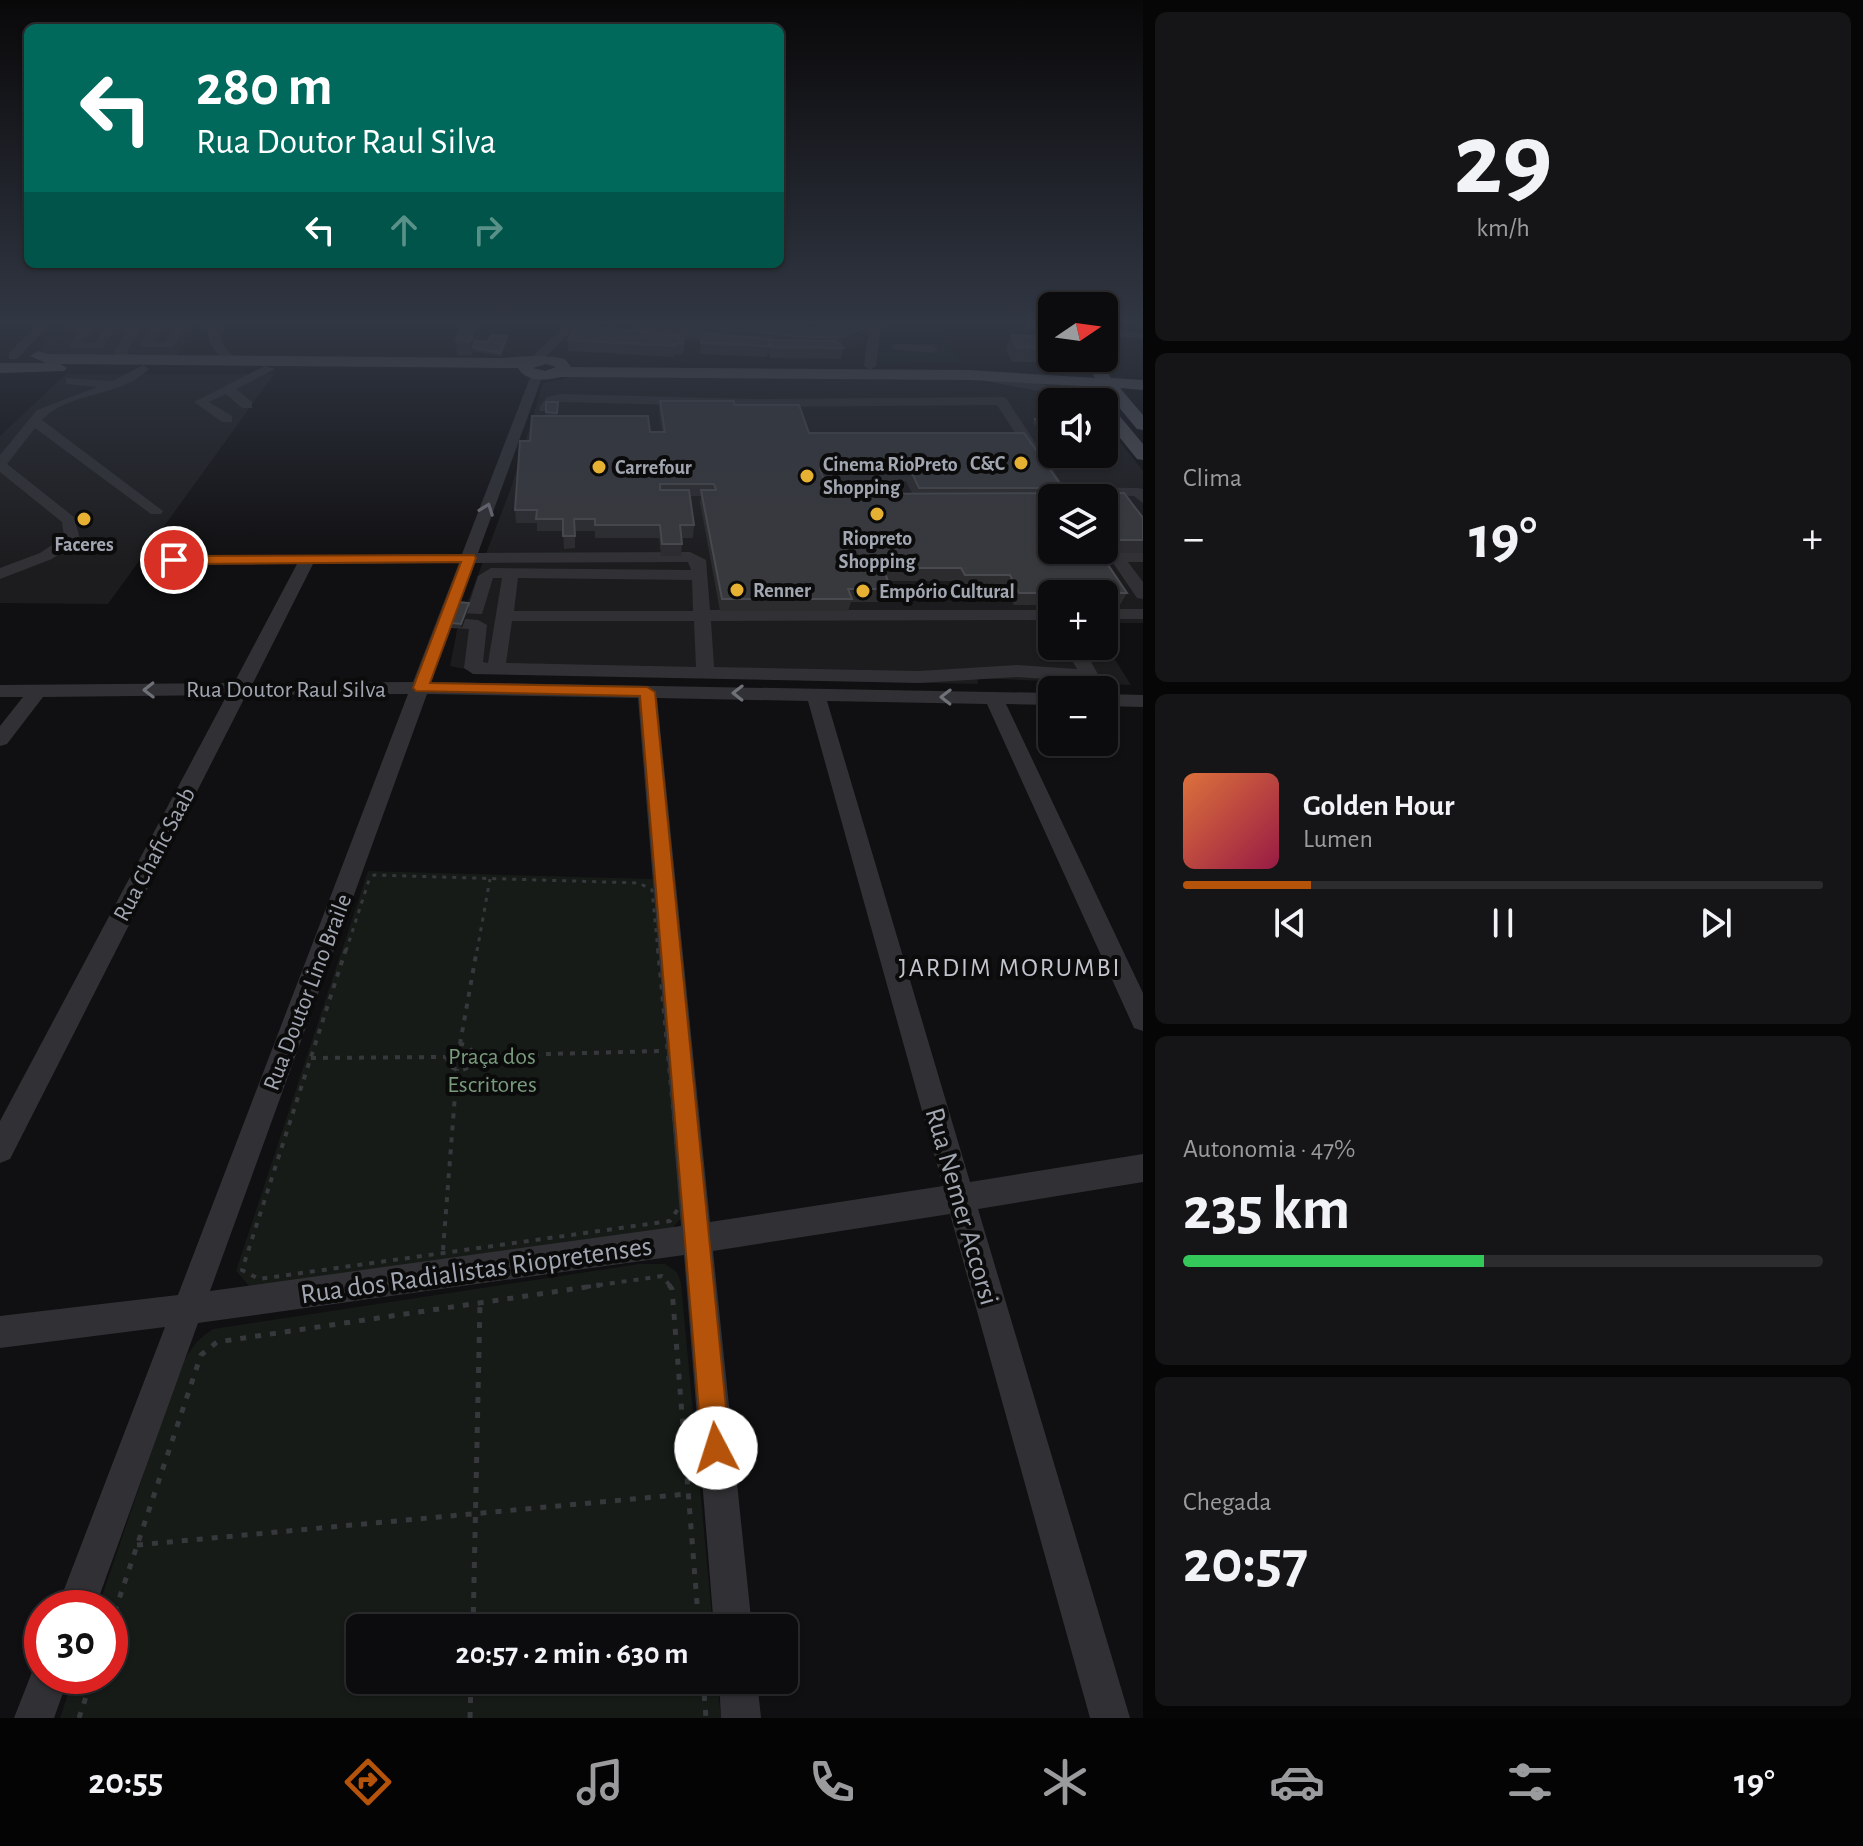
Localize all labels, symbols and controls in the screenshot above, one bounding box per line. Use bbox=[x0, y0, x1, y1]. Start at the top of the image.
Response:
icon: left bbox=[64, 56, 168, 160]
text: 280 m bbox=[196, 59, 333, 115]
text: 29 bbox=[1453, 109, 1553, 213]
text: Rua Doutor Raul Silva bbox=[196, 124, 496, 160]
icon: left bbox=[298, 208, 342, 252]
icon: ahead bbox=[382, 208, 426, 252]
icon: right bbox=[466, 208, 510, 252]
text: km/h bbox=[1476, 215, 1530, 241]
north arrow bbox=[1038, 292, 1118, 372]
map controls bbox=[1038, 292, 1118, 756]
button: sound bbox=[1038, 388, 1118, 468]
place label: C&C bbox=[970, 454, 1006, 474]
marker: C&C bbox=[1012, 454, 1030, 472]
place label: Cinema RioPreto Shopping bbox=[823, 455, 958, 498]
marker: Carrefour bbox=[590, 458, 608, 476]
place label: Carrefour bbox=[615, 458, 692, 478]
text: Clima bbox=[1183, 465, 1242, 491]
marker: Cinema RioPreto Shopping bbox=[798, 467, 816, 485]
button: layers bbox=[1038, 484, 1118, 564]
one-way arrow bbox=[477, 503, 494, 517]
marker: Riopreto Shopping bbox=[868, 505, 886, 523]
text: 19° bbox=[1469, 509, 1537, 569]
marker: Faceres bbox=[75, 510, 93, 528]
text: − bbox=[1183, 517, 1204, 561]
text: + bbox=[1802, 517, 1823, 561]
pin bbox=[140, 526, 208, 594]
place label: Riopreto Shopping bbox=[839, 529, 916, 572]
place label: Faceres bbox=[54, 535, 114, 555]
icon: arrive bbox=[152, 538, 196, 582]
button: + bbox=[1038, 580, 1118, 660]
marker: Renner bbox=[728, 581, 746, 599]
place label: Renner bbox=[753, 581, 811, 601]
marker: Empório Cultural bbox=[854, 582, 872, 600]
place label: Empório Cultural bbox=[879, 582, 1015, 602]
button: − bbox=[1038, 676, 1118, 756]
street label: Rua Doutor Raul Silva bbox=[186, 678, 386, 702]
one-way arrow bbox=[142, 681, 155, 699]
one-way arrow bbox=[731, 684, 744, 702]
one-way arrow bbox=[939, 688, 952, 706]
street label: Rua Chafic Saab bbox=[110, 784, 200, 925]
text: Golden Hour bbox=[1303, 791, 1455, 821]
text: Lumen bbox=[1303, 826, 1373, 852]
street label: Rua Doutor Lino Braile bbox=[259, 891, 356, 1094]
icon: previous bbox=[1268, 901, 1312, 945]
icon: pause bbox=[1481, 901, 1525, 945]
icon: next bbox=[1694, 901, 1738, 945]
district label: JARDIM MORUMBI bbox=[899, 955, 1121, 981]
park label: Praça dos Escritores bbox=[447, 1045, 537, 1097]
street label: Rua Nemer Accorsi bbox=[919, 1105, 1003, 1309]
text: Autonomia · 47% bbox=[1183, 1136, 1356, 1162]
text: 235 km bbox=[1183, 1180, 1350, 1240]
street label: Rua dos Radialistas Riopretenses bbox=[299, 1232, 654, 1310]
position arrow bbox=[674, 1406, 758, 1490]
text: Chegada bbox=[1183, 1489, 1272, 1515]
text: 20:57 bbox=[1183, 1533, 1308, 1593]
speed limit sign: 30 bbox=[24, 1590, 128, 1694]
text: 20:57 · 2 min · 630 m bbox=[456, 1639, 688, 1669]
icon: directions bbox=[340, 1754, 396, 1810]
icon: music bbox=[572, 1754, 628, 1810]
icon: phone bbox=[804, 1754, 860, 1810]
icon: climate bbox=[1037, 1754, 1093, 1810]
icon: car bbox=[1269, 1754, 1325, 1810]
icon: filters bbox=[1502, 1754, 1558, 1810]
text: 20:55 bbox=[88, 1764, 163, 1800]
text: 19° bbox=[1734, 1764, 1775, 1800]

